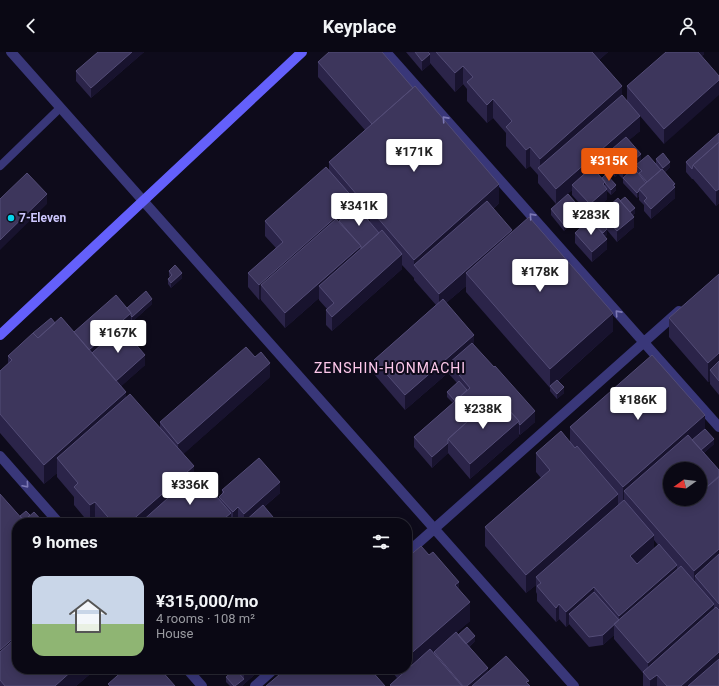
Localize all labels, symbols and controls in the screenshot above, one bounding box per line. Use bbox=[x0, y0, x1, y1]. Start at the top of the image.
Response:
icon: back bbox=[20, 15, 42, 37]
icon: person bbox=[677, 15, 699, 37]
text: Keyplace bbox=[323, 16, 396, 37]
one-way arrow bbox=[443, 116, 450, 123]
pin: ¥171K bbox=[386, 139, 442, 173]
text: ¥171K bbox=[395, 144, 433, 159]
pin: ¥315K bbox=[581, 148, 637, 182]
text: ¥315K bbox=[590, 153, 628, 168]
pin: ¥341K bbox=[331, 193, 387, 227]
text: ¥341K bbox=[340, 198, 378, 213]
pin: ¥283K bbox=[563, 202, 619, 236]
text: ¥283K bbox=[572, 207, 610, 222]
place label: 7-Eleven bbox=[19, 211, 66, 225]
marker: 7-Eleven bbox=[6, 213, 16, 223]
one-way arrow bbox=[529, 213, 536, 220]
pin: ¥178K bbox=[512, 259, 568, 293]
text: ¥178K bbox=[521, 264, 559, 279]
one-way arrow bbox=[616, 310, 623, 318]
pin: ¥167K bbox=[90, 320, 146, 354]
text: ¥167K bbox=[99, 325, 137, 340]
district label: ZENSHIN-HONMACHI bbox=[314, 360, 466, 376]
pin: ¥186K bbox=[610, 387, 666, 421]
text: ¥186K bbox=[619, 392, 657, 407]
pin: ¥238K bbox=[455, 396, 511, 430]
text: ¥238K bbox=[464, 401, 502, 416]
north arrow bbox=[663, 462, 707, 506]
map controls bbox=[663, 462, 707, 506]
pin: ¥336K bbox=[162, 472, 218, 506]
text: ¥336K bbox=[171, 477, 209, 492]
one-way arrow bbox=[21, 481, 28, 488]
icon: filters bbox=[370, 531, 392, 553]
text: 9 homes bbox=[32, 532, 98, 552]
text: ¥315,000/mo bbox=[156, 591, 258, 611]
icon: home bbox=[64, 592, 112, 640]
text: 4 rooms · 108 m² bbox=[156, 611, 255, 626]
text: House bbox=[156, 626, 193, 641]

